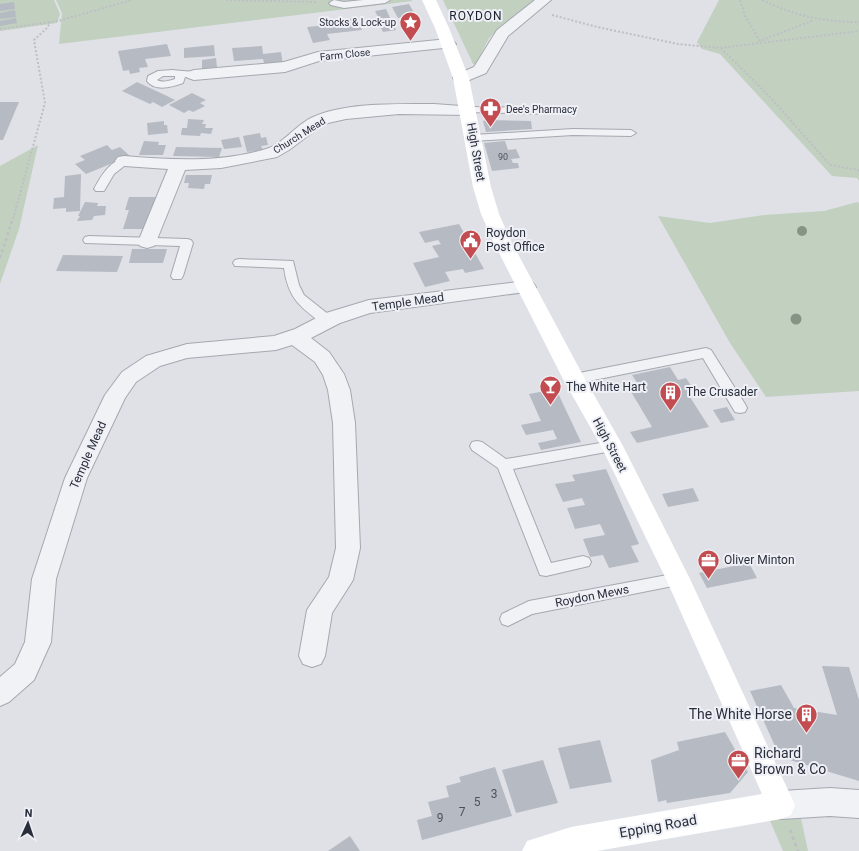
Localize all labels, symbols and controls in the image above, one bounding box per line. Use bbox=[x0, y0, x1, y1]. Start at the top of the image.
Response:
place icon: Stocks & Lock-up bbox=[398, 9, 424, 42]
district label: ROYDON bbox=[449, 9, 503, 23]
place label: Stocks & Lock-up bbox=[319, 17, 396, 28]
street label: Farm Close bbox=[319, 46, 371, 63]
pharmacy icon: Dee's Pharmacy bbox=[477, 96, 503, 129]
place label: Dee's Pharmacy bbox=[506, 104, 577, 115]
street label: Church Mead bbox=[271, 115, 327, 156]
street label: High Street bbox=[464, 122, 488, 183]
house number: 90 bbox=[498, 152, 508, 162]
place label: Roydon Post Office bbox=[486, 226, 545, 254]
public building icon: Roydon Post Office bbox=[458, 227, 484, 260]
street label: Temple Mead bbox=[371, 290, 445, 314]
bar icon: The White Hart bbox=[537, 374, 563, 407]
building icon: The Crusader bbox=[658, 379, 684, 412]
place label: The White Hart bbox=[566, 380, 646, 394]
place label: The Crusader bbox=[686, 385, 758, 399]
street label: High Street bbox=[590, 415, 630, 475]
street label: Temple Mead bbox=[67, 419, 109, 491]
office icon: Oliver Minton bbox=[695, 547, 721, 580]
place label: Oliver Minton bbox=[724, 553, 795, 567]
street label: Roydon Mews bbox=[554, 582, 630, 610]
building icon: The White Horse bbox=[794, 701, 820, 734]
place label: The White Horse bbox=[689, 706, 792, 722]
place label: Richard Brown & Co bbox=[754, 745, 826, 777]
office icon: Richard Brown & Co bbox=[725, 748, 751, 781]
house number: 3 bbox=[491, 787, 497, 801]
house number: 5 bbox=[474, 795, 481, 809]
north arrow bbox=[8, 803, 48, 843]
house number: 7 bbox=[459, 805, 466, 819]
text: N bbox=[24, 807, 33, 820]
house number: 9 bbox=[437, 811, 443, 825]
street label: Epping Road bbox=[618, 811, 698, 841]

